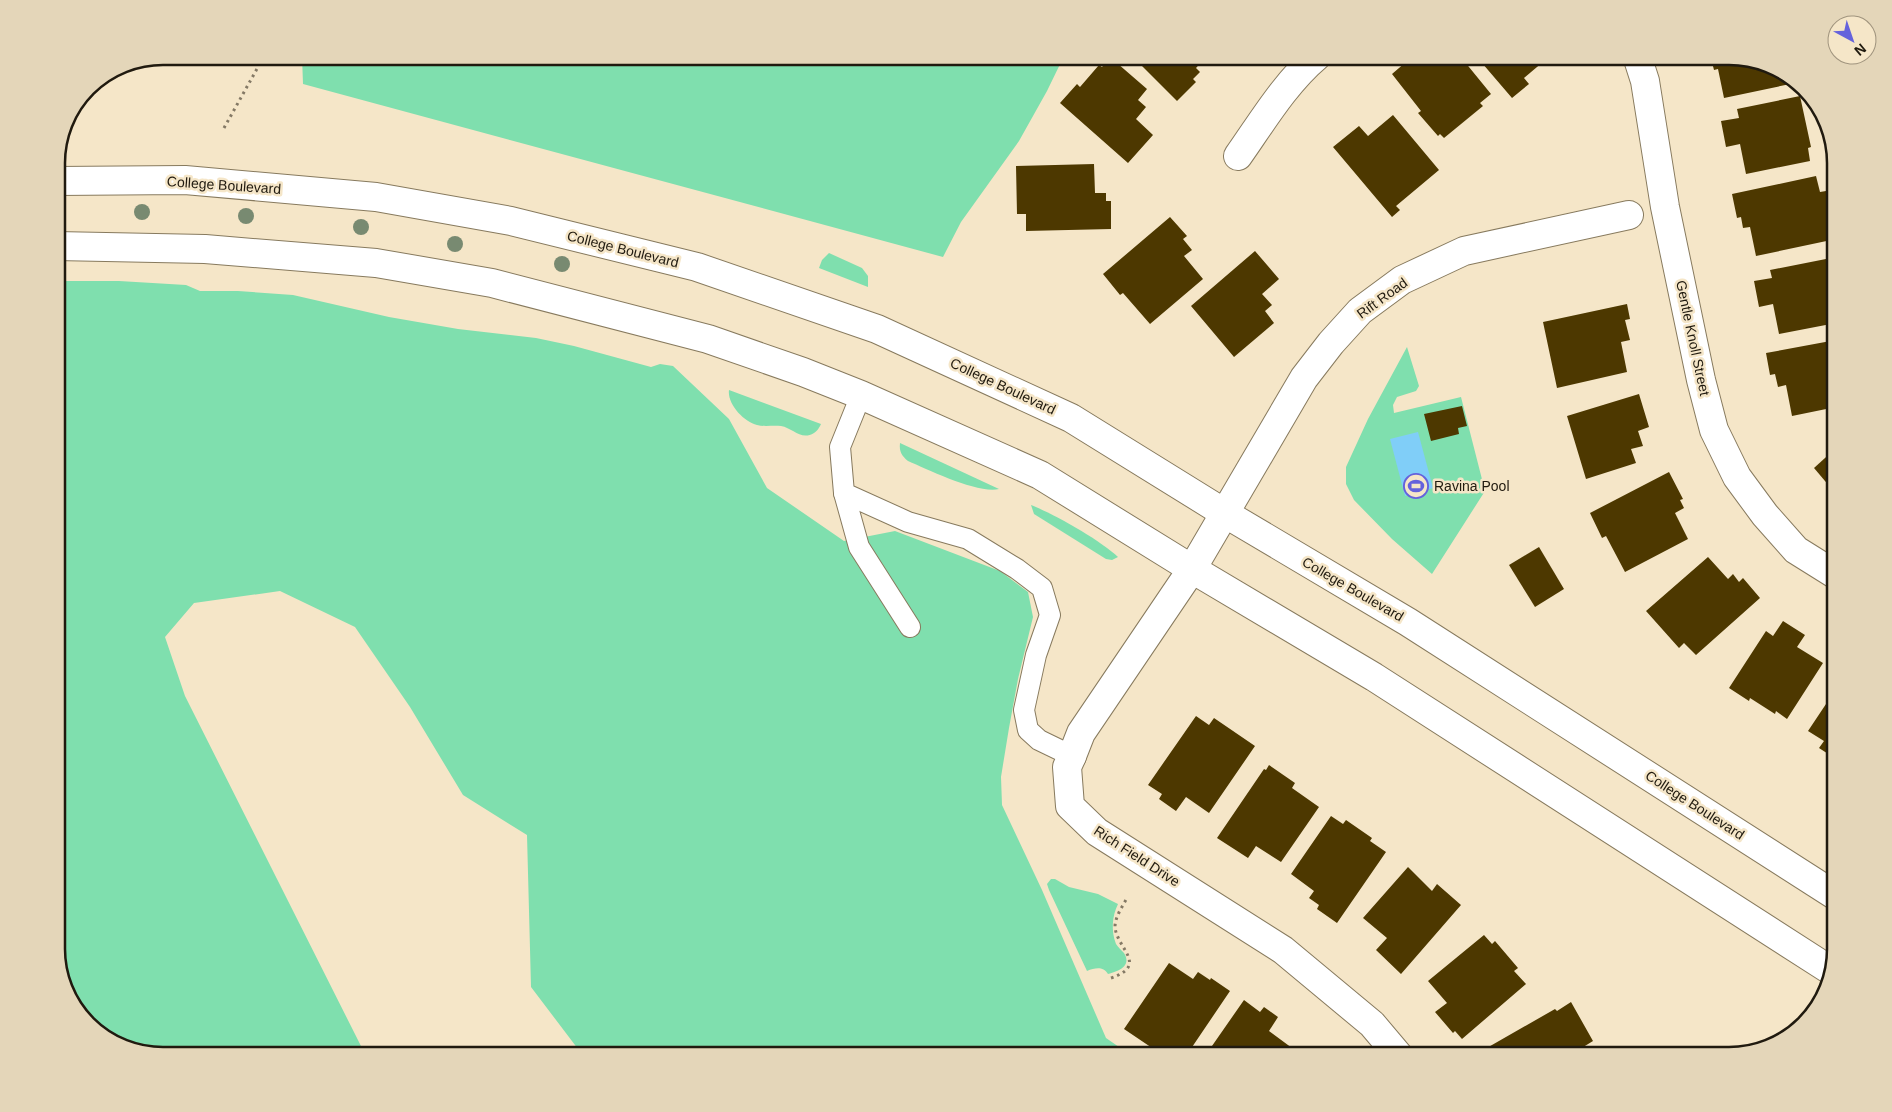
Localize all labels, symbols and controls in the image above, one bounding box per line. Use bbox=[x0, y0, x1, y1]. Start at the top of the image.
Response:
north arrow bbox=[1827, 15, 1877, 65]
text: N bbox=[1851, 41, 1869, 59]
street label: College Boulevard bbox=[166, 173, 282, 197]
street label: College Boulevard bbox=[566, 227, 680, 271]
street label: Rift Road bbox=[1354, 274, 1410, 322]
street label: Gentle Knoll Street bbox=[1673, 279, 1713, 397]
street label: College Boulevard bbox=[948, 355, 1058, 417]
sports icon: Ravina Pool bbox=[1403, 473, 1429, 499]
place label: Ravina Pool bbox=[1434, 478, 1510, 494]
street label: College Boulevard bbox=[1299, 553, 1407, 625]
street label: College Boulevard bbox=[1643, 767, 1747, 843]
street label: Rich Field Drive bbox=[1091, 822, 1183, 890]

